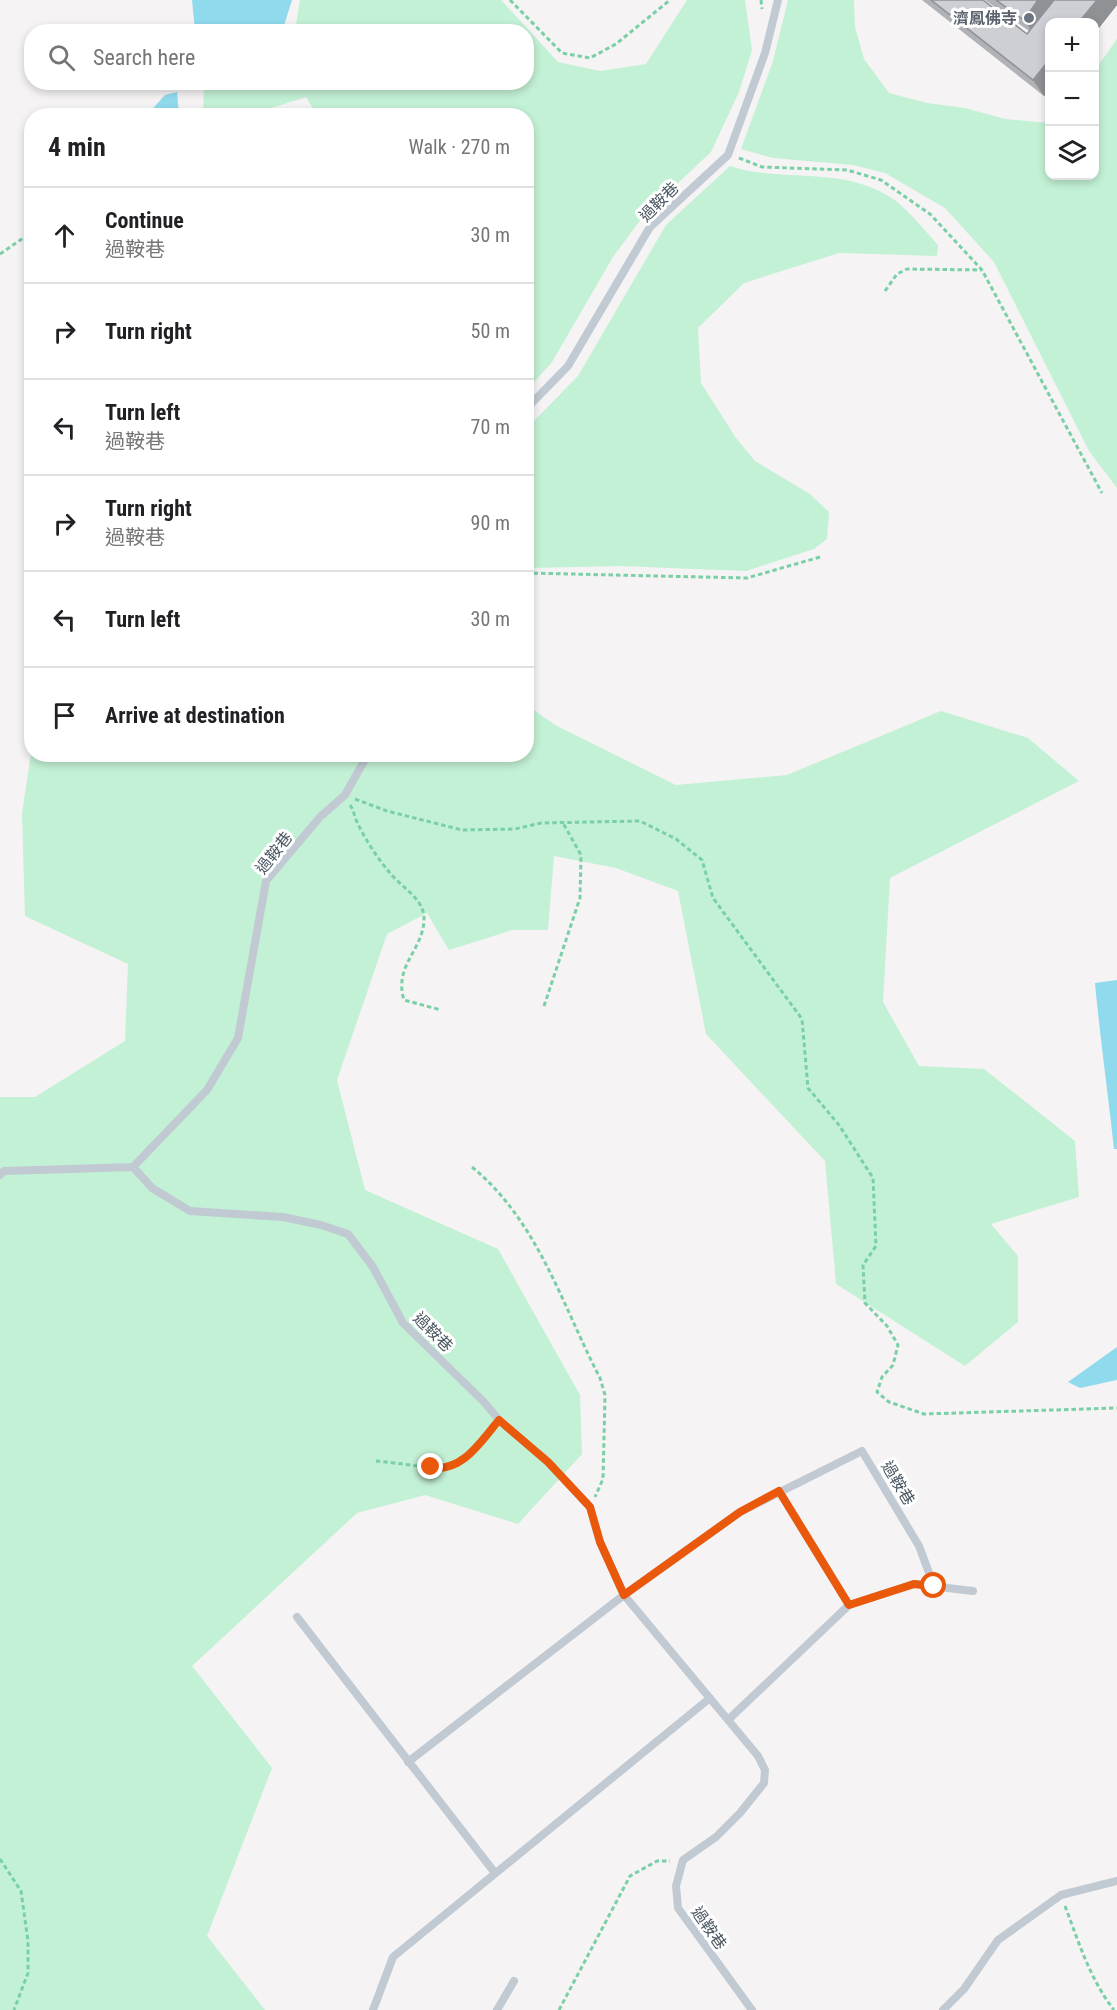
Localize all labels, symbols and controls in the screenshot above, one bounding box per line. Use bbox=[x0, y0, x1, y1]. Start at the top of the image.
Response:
place label: 濟鳳佛寺 bbox=[953, 9, 1017, 28]
marker: 濟鳳佛寺 bbox=[1022, 11, 1036, 25]
map controls bbox=[1045, 18, 1099, 180]
button: + bbox=[1045, 18, 1099, 72]
search box bbox=[24, 24, 534, 90]
icon: search bbox=[45, 41, 78, 74]
text: Search here bbox=[93, 45, 195, 70]
button: − bbox=[1045, 72, 1099, 126]
button: layers bbox=[1045, 126, 1099, 180]
text: 4 min bbox=[48, 132, 106, 162]
text: Walk · 270 m bbox=[409, 135, 510, 159]
street label: 過鞍巷 bbox=[635, 178, 683, 226]
text: Continue bbox=[105, 208, 184, 233]
icon: ahead bbox=[48, 219, 81, 252]
text: 30 m bbox=[471, 223, 510, 247]
text: 過鞍巷 bbox=[105, 237, 165, 261]
icon: right bbox=[48, 315, 81, 348]
text: Turn right bbox=[105, 319, 192, 344]
text: 50 m bbox=[471, 319, 510, 343]
text: Turn left bbox=[105, 400, 180, 425]
icon: left bbox=[48, 411, 81, 444]
text: 70 m bbox=[471, 415, 510, 439]
text: 過鞍巷 bbox=[105, 429, 165, 453]
text: Turn right bbox=[105, 496, 192, 521]
icon: right bbox=[48, 507, 81, 540]
text: 90 m bbox=[471, 511, 510, 535]
text: 過鞍巷 bbox=[105, 525, 165, 549]
icon: left bbox=[48, 603, 81, 636]
text: Turn left bbox=[105, 607, 180, 632]
text: 30 m bbox=[471, 607, 510, 631]
icon: arrive bbox=[48, 699, 81, 732]
text: Arrive at destination bbox=[105, 703, 285, 728]
street label: 過鞍巷 bbox=[252, 828, 296, 878]
street label: 過鞍巷 bbox=[409, 1308, 457, 1356]
route end bbox=[417, 1453, 443, 1479]
street label: 過鞍巷 bbox=[877, 1458, 919, 1508]
route start bbox=[920, 1572, 946, 1598]
street label: 過鞍巷 bbox=[687, 1903, 731, 1953]

